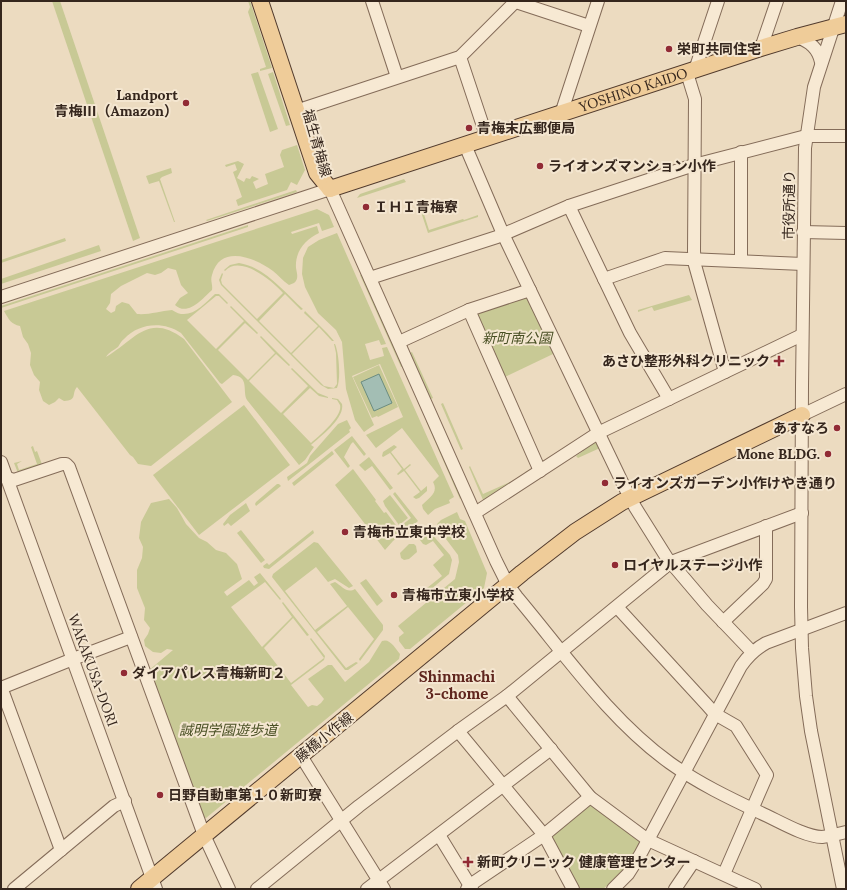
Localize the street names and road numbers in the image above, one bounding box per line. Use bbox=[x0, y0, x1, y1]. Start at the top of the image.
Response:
street label: YOSHINO KAIDO bbox=[576, 64, 690, 116]
street label: 福生青梅線 bbox=[299, 107, 335, 179]
street label: 市役所通り bbox=[779, 170, 799, 240]
street label: WAKAKUSA-DORI bbox=[64, 611, 122, 729]
street label: 藤橋小作線 bbox=[291, 708, 357, 766]

